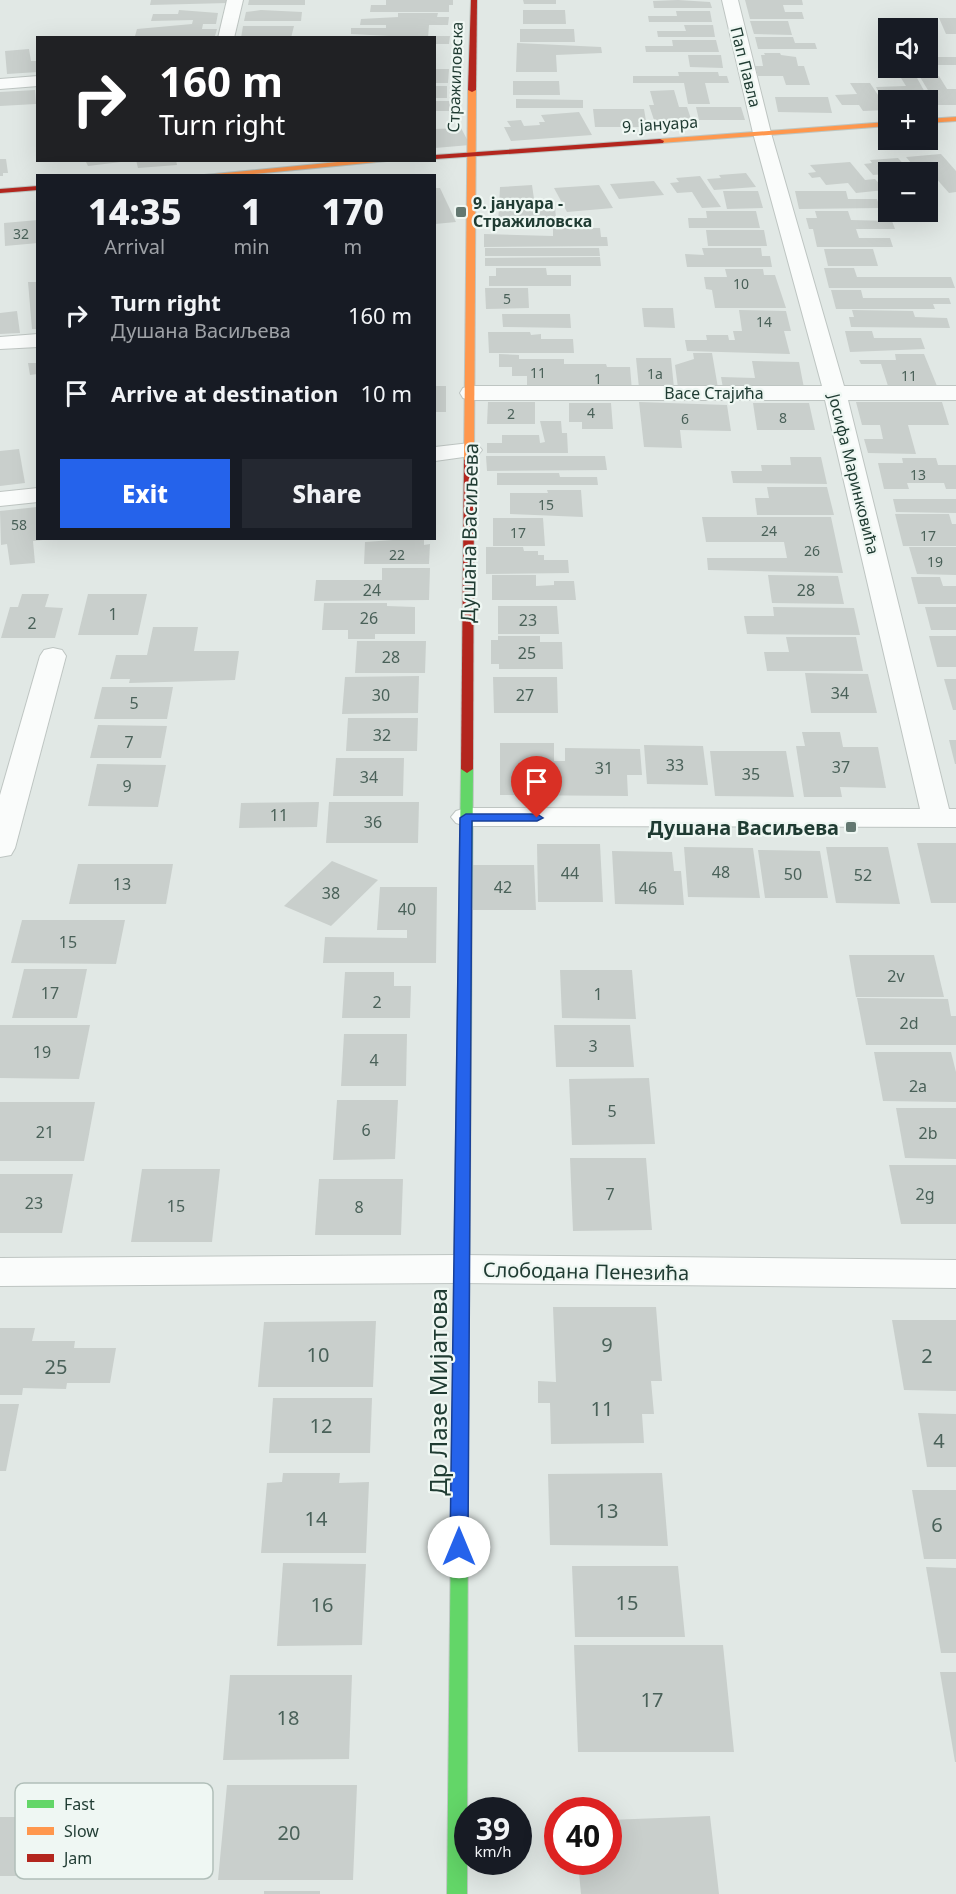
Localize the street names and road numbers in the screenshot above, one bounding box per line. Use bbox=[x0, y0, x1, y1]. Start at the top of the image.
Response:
street label: Стражиловска bbox=[442, 21, 468, 133]
street label: Пап Павла bbox=[725, 24, 767, 110]
street label: 9. јануара bbox=[621, 110, 699, 138]
street label: Васе Стајића bbox=[664, 382, 764, 404]
street label: Јосифа Маринковића bbox=[823, 389, 885, 557]
street label: Душана Васиљева bbox=[454, 443, 484, 623]
street label: Слободана Пенезића bbox=[483, 1256, 689, 1286]
street label: Др Лазе Мијатова bbox=[421, 1288, 454, 1496]

